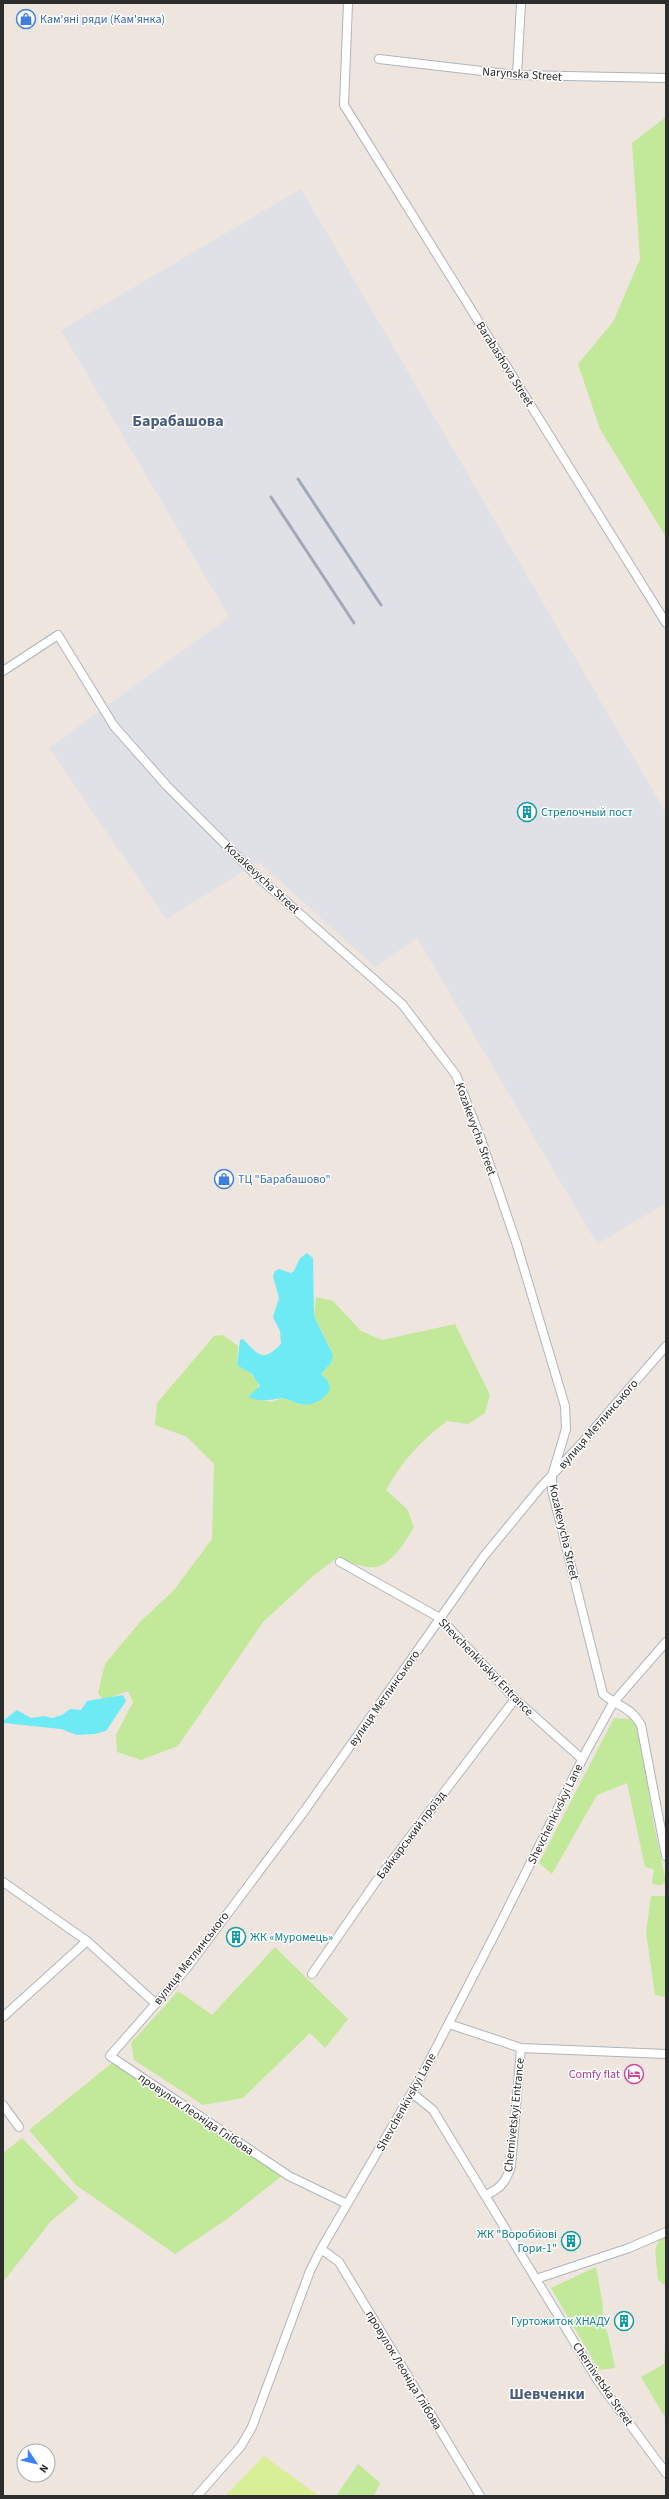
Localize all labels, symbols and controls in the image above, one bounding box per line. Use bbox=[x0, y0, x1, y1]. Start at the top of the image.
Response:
shop icon: Кам'яні ряди (Кам'янка) bbox=[15, 8, 37, 30]
place label: Кам'яні ряди (Кам'янка) bbox=[40, 11, 165, 28]
street label: Narynska Street bbox=[482, 63, 562, 86]
street label: Barabashova Street bbox=[472, 318, 538, 410]
district label: Барабашова bbox=[132, 410, 224, 432]
building icon: Стрелочный пост bbox=[516, 801, 538, 823]
place label: Стрелочный пост bbox=[541, 804, 633, 821]
street label: Kozakevycha Street bbox=[220, 839, 303, 918]
street label: Kozakevycha Street bbox=[451, 1080, 500, 1178]
shop icon: ТЦ "Барабашово" bbox=[213, 1168, 235, 1190]
place label: ТЦ "Барабашово" bbox=[238, 1171, 331, 1188]
street label: вулиця Метлинського bbox=[555, 1376, 642, 1473]
street label: Kozakevycha Street bbox=[544, 1483, 583, 1582]
street label: Shevchenkivskyi Entrance bbox=[434, 1615, 537, 1720]
street label: вулиця Метлинського bbox=[345, 1647, 424, 1750]
street label: Shevchenkivskyi Lane bbox=[524, 1761, 587, 1867]
street label: Байкарський проїзд bbox=[373, 1787, 451, 1883]
street label: вулиця Метлинського bbox=[150, 1908, 233, 2008]
building icon: ЖК «Муромець» bbox=[225, 1926, 247, 1948]
place label: ЖК «Муромець» bbox=[250, 1929, 333, 1946]
street label: Shevchenkivskyi Lane bbox=[372, 2050, 441, 2154]
street label: Chernivetskyi Entrance bbox=[500, 2057, 529, 2173]
hotel icon: Comfy flat bbox=[623, 2063, 645, 2085]
place label: Comfy flat bbox=[569, 2066, 620, 2083]
street label: провулок Леоніда Глібова bbox=[134, 2069, 257, 2160]
place label: ЖК "Воробйові Гори-1" bbox=[477, 2226, 557, 2257]
building icon: ЖК "Воробйові Гори-1" bbox=[560, 2230, 582, 2252]
street label: провулок Леоніда Глібова bbox=[361, 2307, 446, 2433]
building icon: Гуртожиток ХНАДУ bbox=[613, 2310, 635, 2332]
place label: Гуртожиток ХНАДУ bbox=[511, 2313, 611, 2330]
street label: Chernivetska Street bbox=[568, 2339, 637, 2430]
district label: Шевченки bbox=[509, 2383, 585, 2405]
north arrow bbox=[16, 2443, 56, 2483]
text: N bbox=[36, 2461, 52, 2476]

